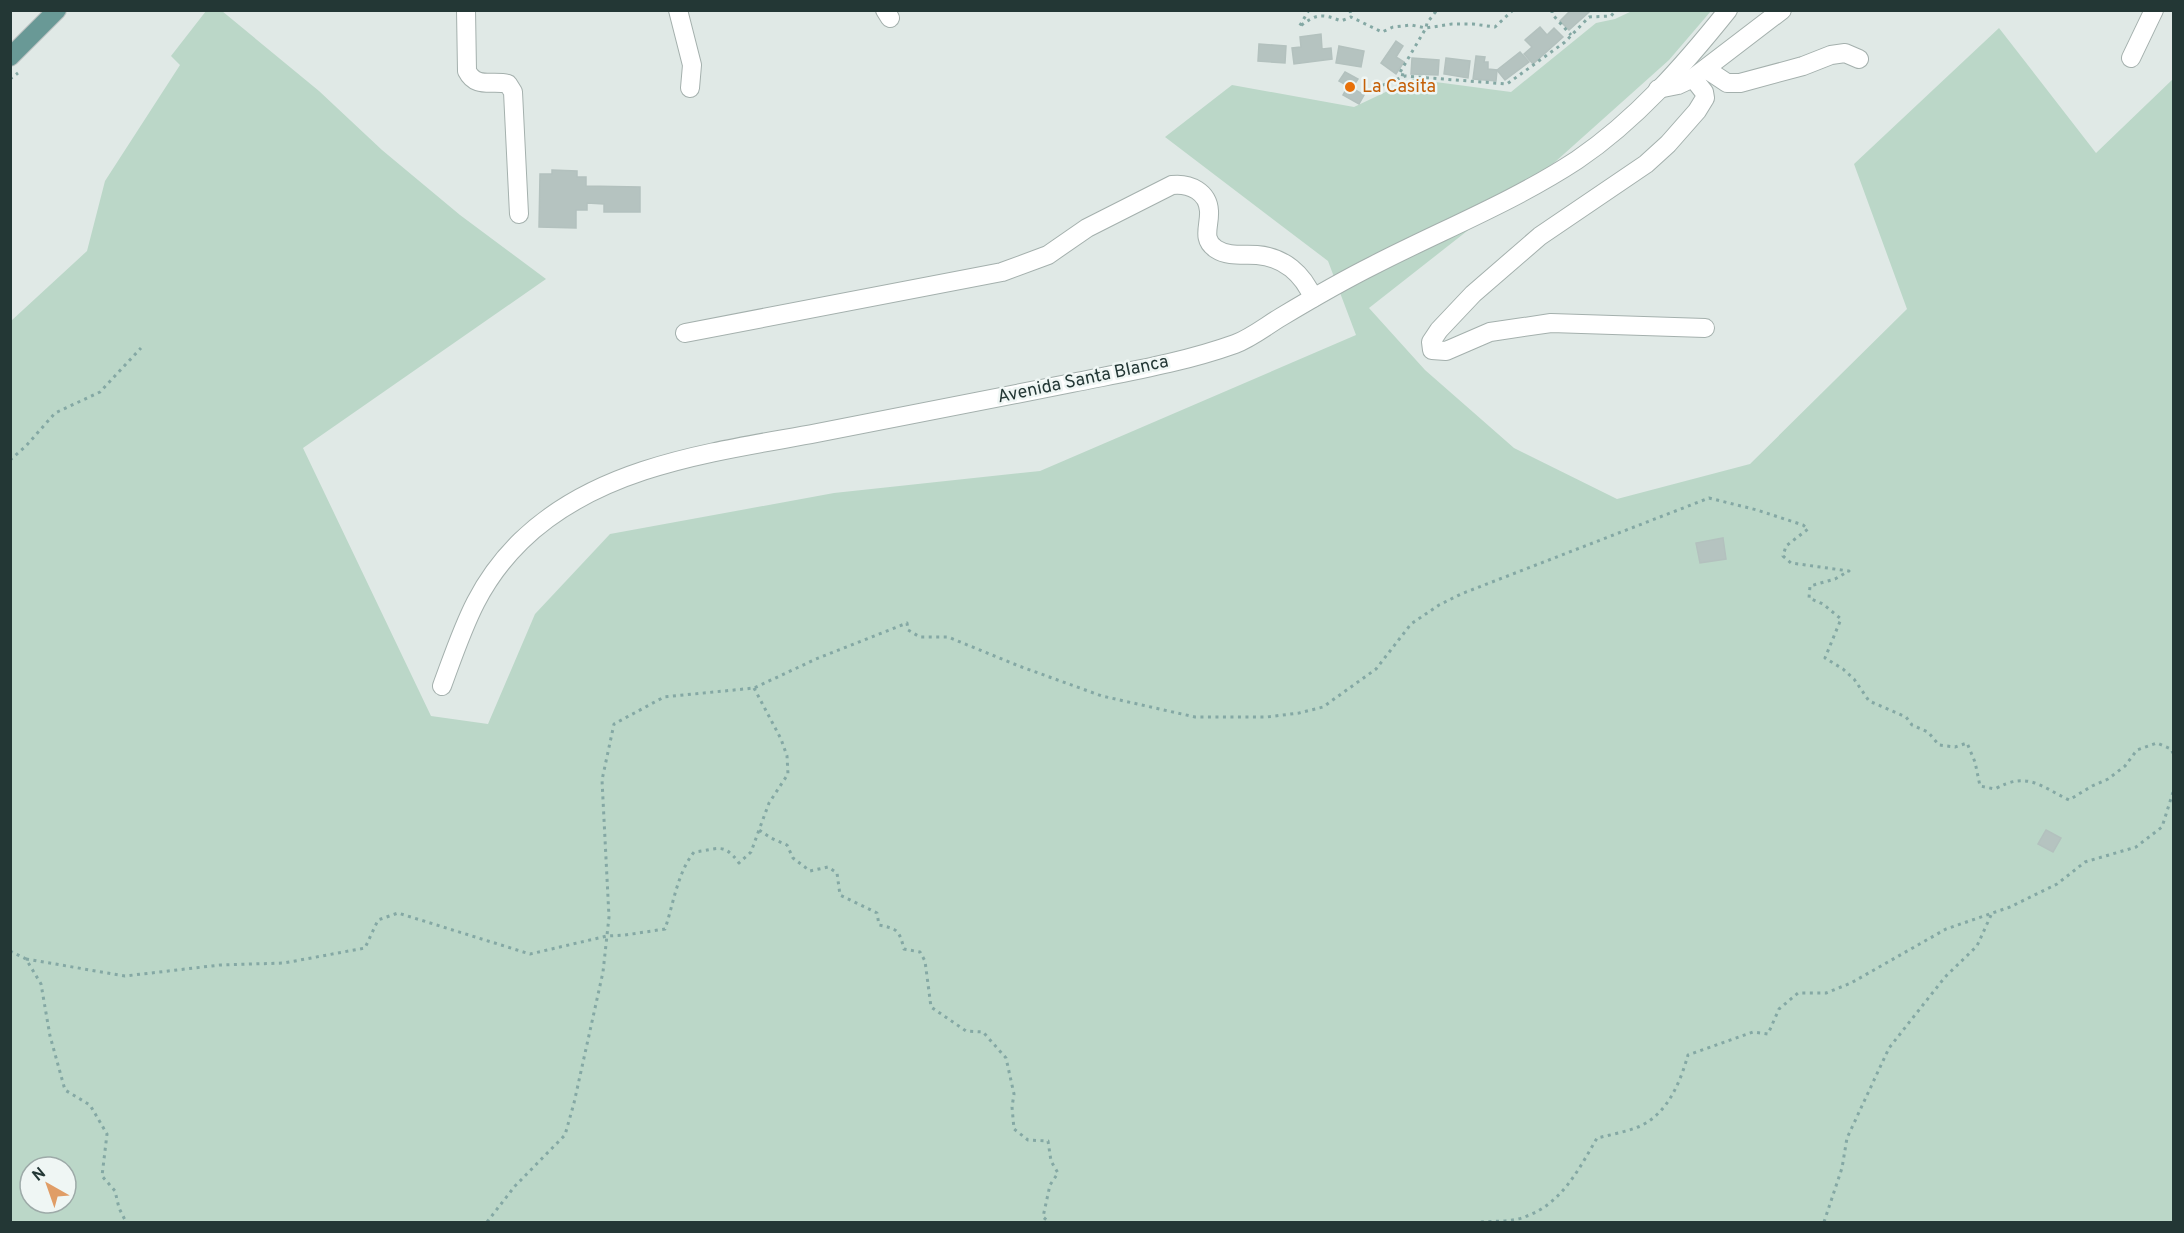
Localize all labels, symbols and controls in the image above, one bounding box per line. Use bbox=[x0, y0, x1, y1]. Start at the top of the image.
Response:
place label: La Casita bbox=[1362, 76, 1436, 99]
marker: La Casita bbox=[1343, 80, 1357, 94]
street label: Avenida Santa Blanca bbox=[995, 351, 1171, 409]
north arrow bbox=[18, 1155, 78, 1215]
text: N bbox=[29, 1164, 50, 1186]

